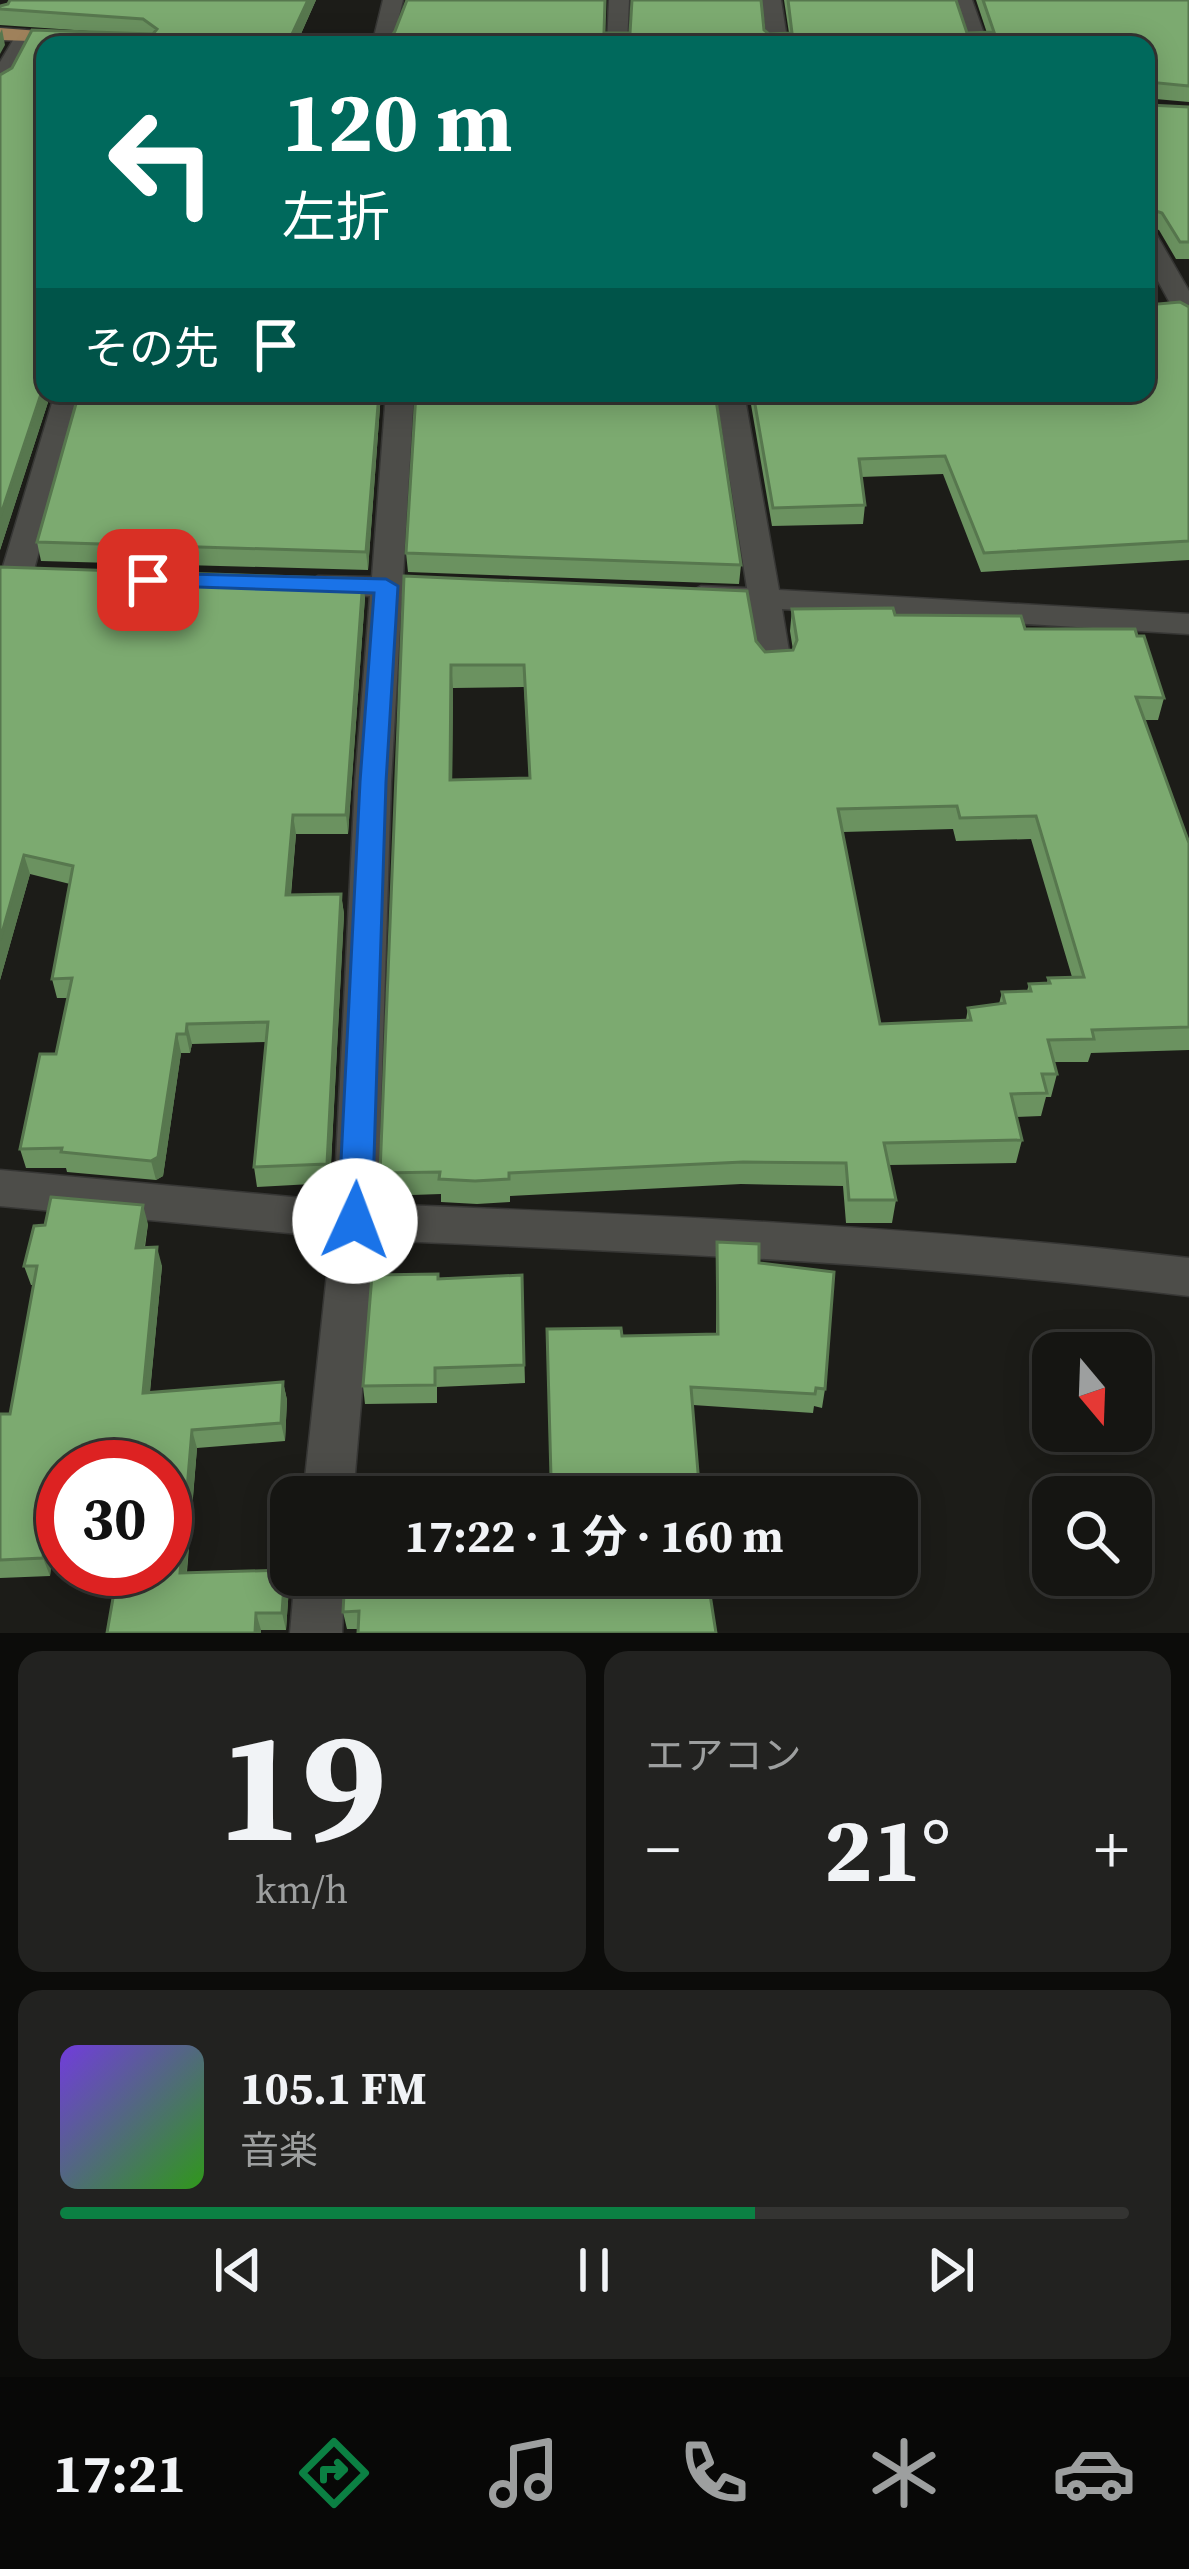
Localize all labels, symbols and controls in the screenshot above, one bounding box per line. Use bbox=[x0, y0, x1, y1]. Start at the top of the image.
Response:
text: 120 m bbox=[282, 64, 513, 179]
icon: left bbox=[84, 84, 240, 240]
text: 左折 bbox=[282, 180, 390, 254]
icon: arrive bbox=[243, 312, 309, 378]
text: その先 bbox=[84, 317, 219, 379]
pin bbox=[97, 529, 199, 631]
icon: arrive bbox=[115, 547, 181, 613]
position arrow bbox=[292, 1158, 418, 1284]
north arrow bbox=[1032, 1332, 1152, 1452]
map controls bbox=[1032, 1332, 1152, 1596]
speed limit sign: 30 bbox=[36, 1440, 192, 1596]
button: search bbox=[1032, 1476, 1152, 1596]
text: 17:22 · 1 分 · 160 m bbox=[404, 1505, 784, 1567]
text: 19 bbox=[217, 1678, 386, 1892]
text: エアコン bbox=[646, 1729, 802, 1782]
text: 21° bbox=[824, 1788, 951, 1911]
text: − bbox=[646, 1804, 680, 1894]
text: + bbox=[1094, 1804, 1129, 1894]
text: km/h bbox=[255, 1863, 348, 1916]
text: 105.1 FM bbox=[240, 2057, 427, 2119]
text: 音楽 bbox=[240, 2124, 318, 2177]
icon: previous bbox=[205, 2237, 271, 2303]
icon: pause bbox=[561, 2237, 627, 2303]
icon: next bbox=[918, 2237, 984, 2303]
icon: directions bbox=[292, 2431, 376, 2515]
icon: music bbox=[482, 2431, 566, 2515]
icon: phone bbox=[672, 2431, 756, 2515]
icon: climate bbox=[862, 2431, 946, 2515]
icon: car bbox=[1052, 2431, 1136, 2515]
text: 17:21 bbox=[53, 2436, 186, 2510]

